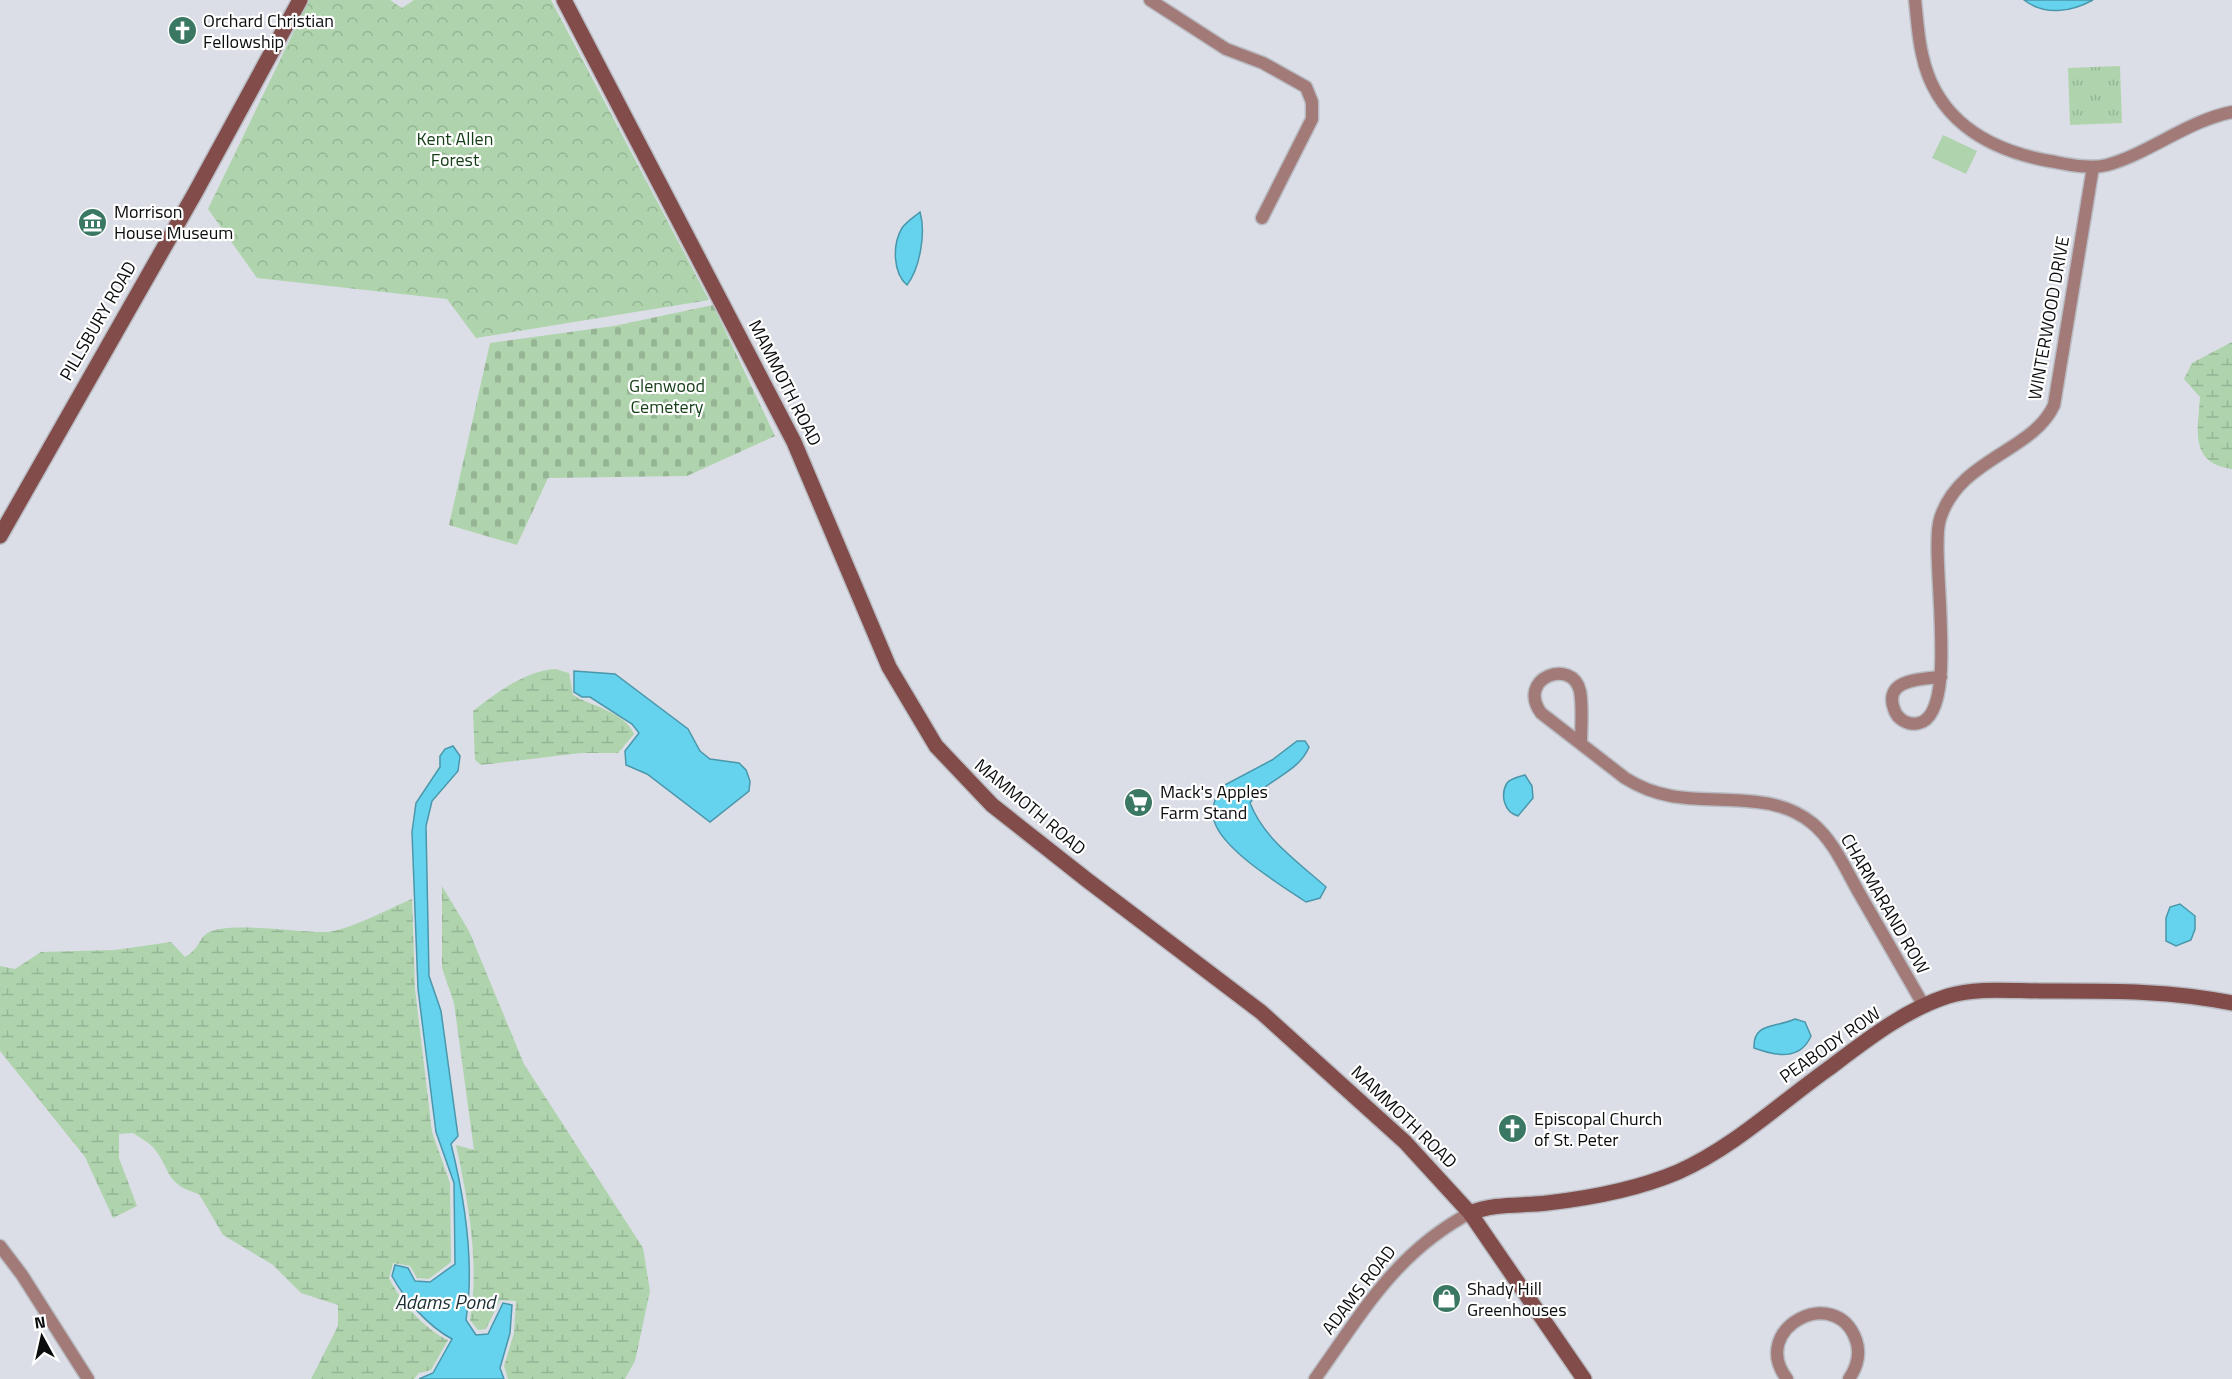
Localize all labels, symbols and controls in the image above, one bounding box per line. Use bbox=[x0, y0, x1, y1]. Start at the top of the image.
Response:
place label: Orchard Christian Fellowship bbox=[203, 7, 334, 55]
church icon: Orchard Christian Fellowship bbox=[166, 15, 198, 47]
park label: Kent Allen Forest bbox=[417, 125, 493, 173]
place label: Morrison House Museum bbox=[114, 198, 233, 246]
museum icon: Morrison House Museum bbox=[77, 206, 109, 238]
street label: WINTERWOOD DRIVE bbox=[2021, 234, 2076, 402]
street label: PILLSBURY ROAD bbox=[52, 256, 143, 386]
street label: MAMMOTH ROAD bbox=[742, 315, 829, 451]
park label: Glenwood Cemetery bbox=[629, 372, 705, 420]
street label: MAMMOTH ROAD bbox=[969, 752, 1092, 861]
place label: Mack's Apples Farm Stand bbox=[1160, 778, 1268, 826]
supermarket icon: Mack's Apples Farm Stand bbox=[1123, 786, 1155, 818]
street label: CHARMARAND ROW bbox=[1834, 829, 1937, 979]
street label: PEABODY ROW bbox=[1774, 1000, 1886, 1089]
street label: MAMMOTH ROAD bbox=[1345, 1059, 1463, 1174]
place label: Episcopal Church of St. Peter bbox=[1534, 1105, 1662, 1153]
church icon: Episcopal Church of St. Peter bbox=[1497, 1113, 1529, 1145]
street label: ADAMS ROAD bbox=[1315, 1239, 1402, 1340]
place label: Shady Hill Greenhouses bbox=[1467, 1275, 1567, 1323]
shop icon: Shady Hill Greenhouses bbox=[1430, 1283, 1462, 1315]
water label: Adams Pond bbox=[395, 1286, 497, 1317]
north arrow bbox=[12, 1307, 72, 1367]
text: N bbox=[33, 1309, 47, 1335]

